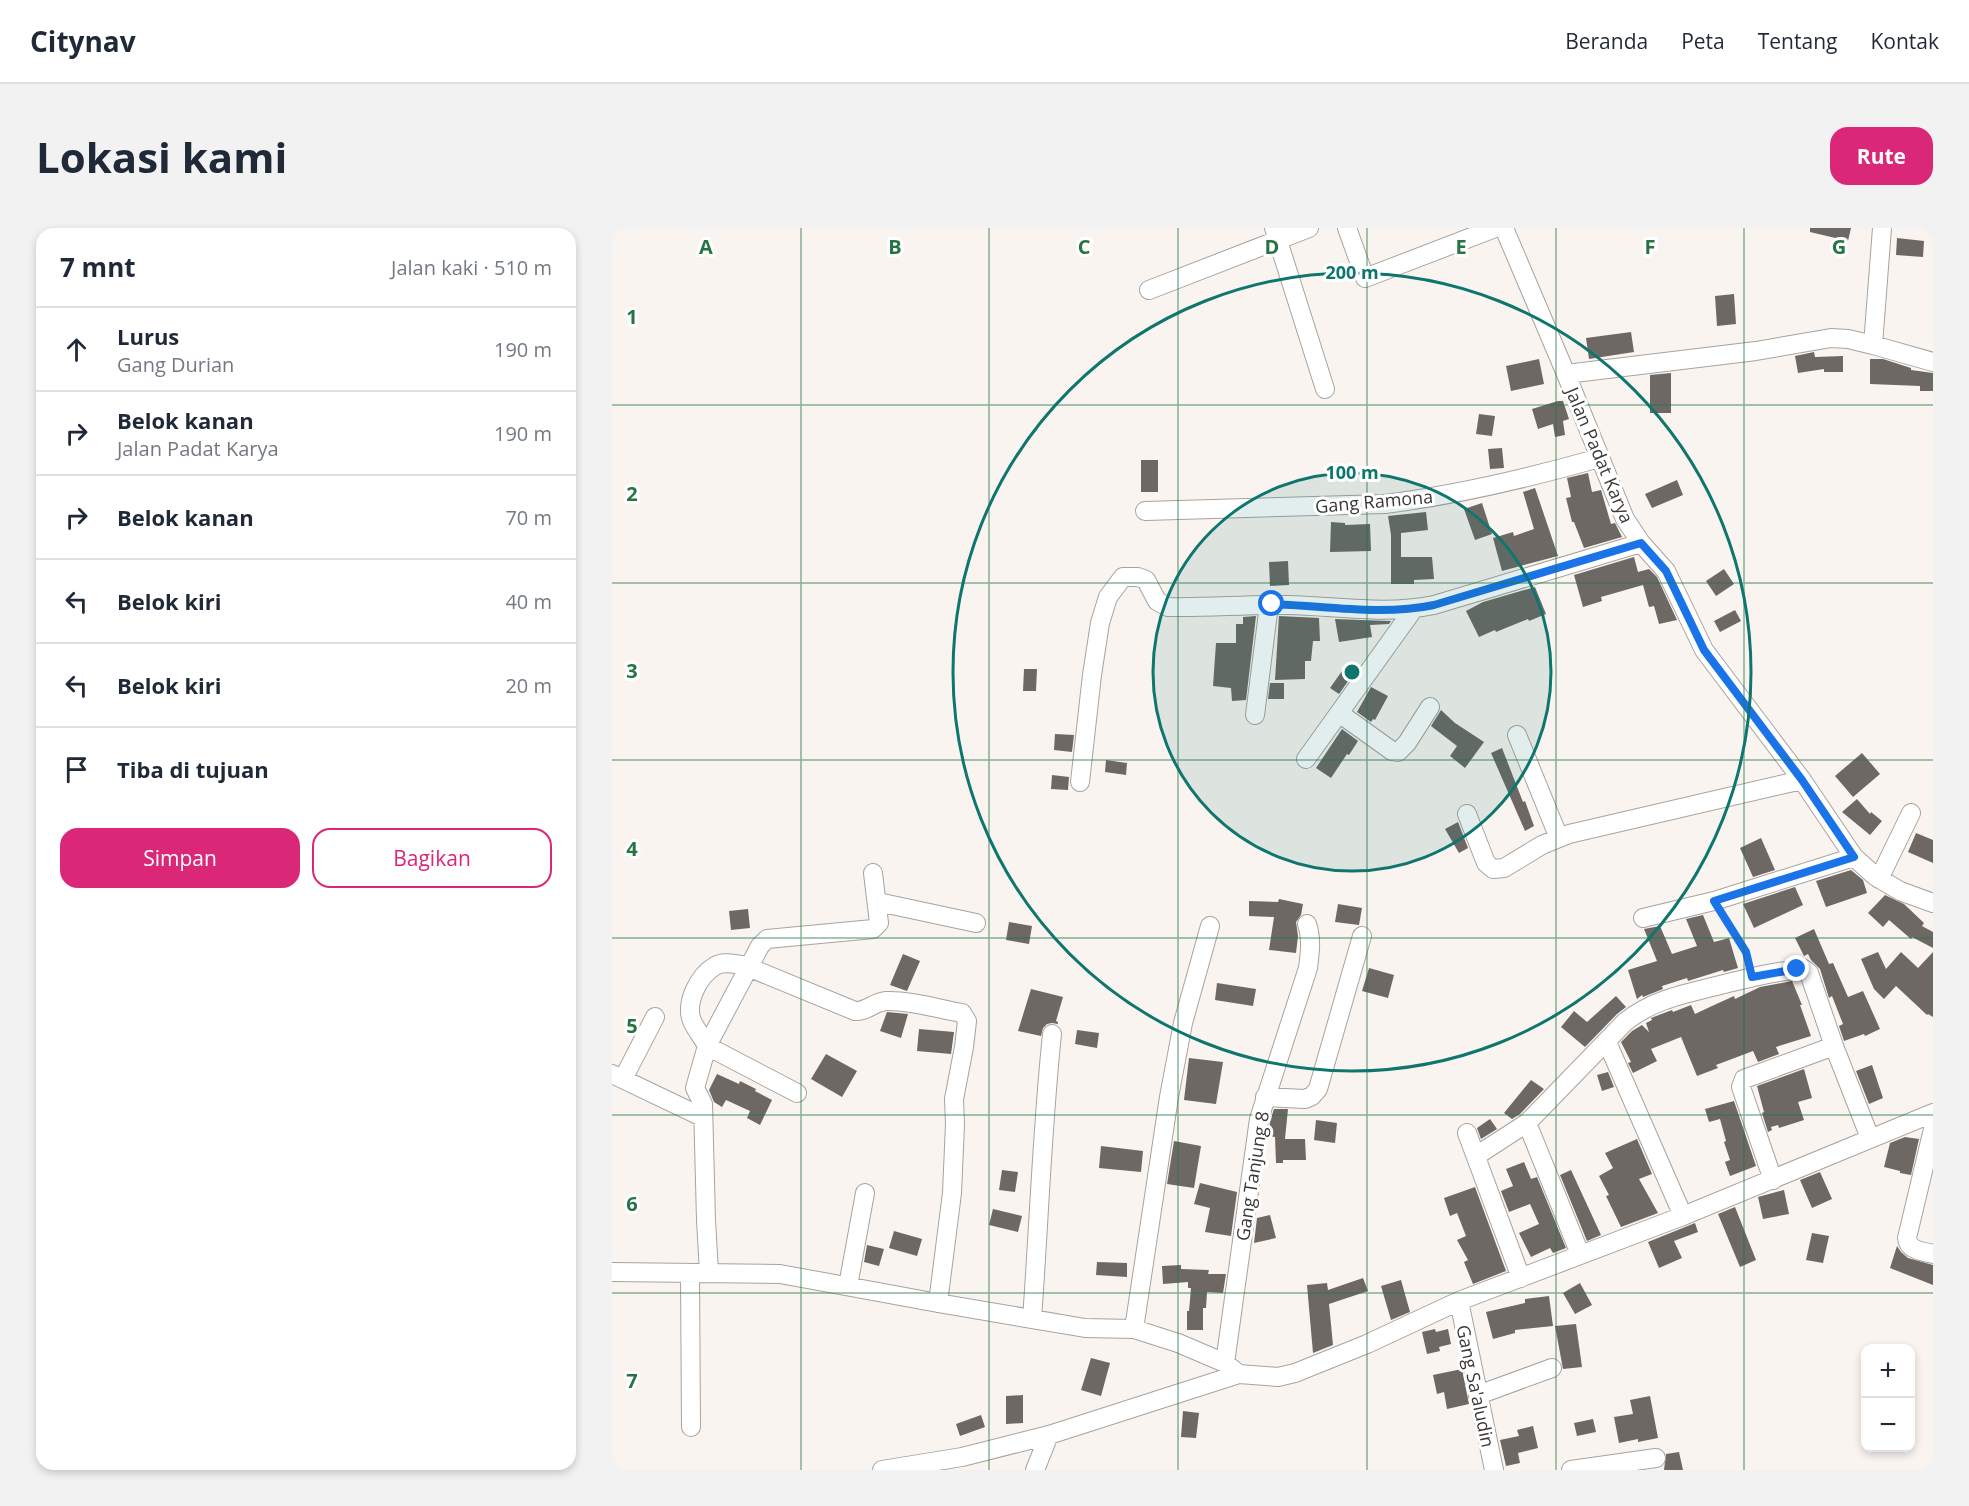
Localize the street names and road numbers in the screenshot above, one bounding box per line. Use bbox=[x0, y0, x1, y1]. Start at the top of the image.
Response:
street label: Jalan Padat Karya bbox=[1560, 382, 1639, 527]
street label: Gang Ramona bbox=[1314, 484, 1434, 518]
street label: Gang Tanjung 8 bbox=[1230, 1109, 1274, 1243]
street label: Gang Sa'aludin bbox=[1451, 1323, 1501, 1449]

